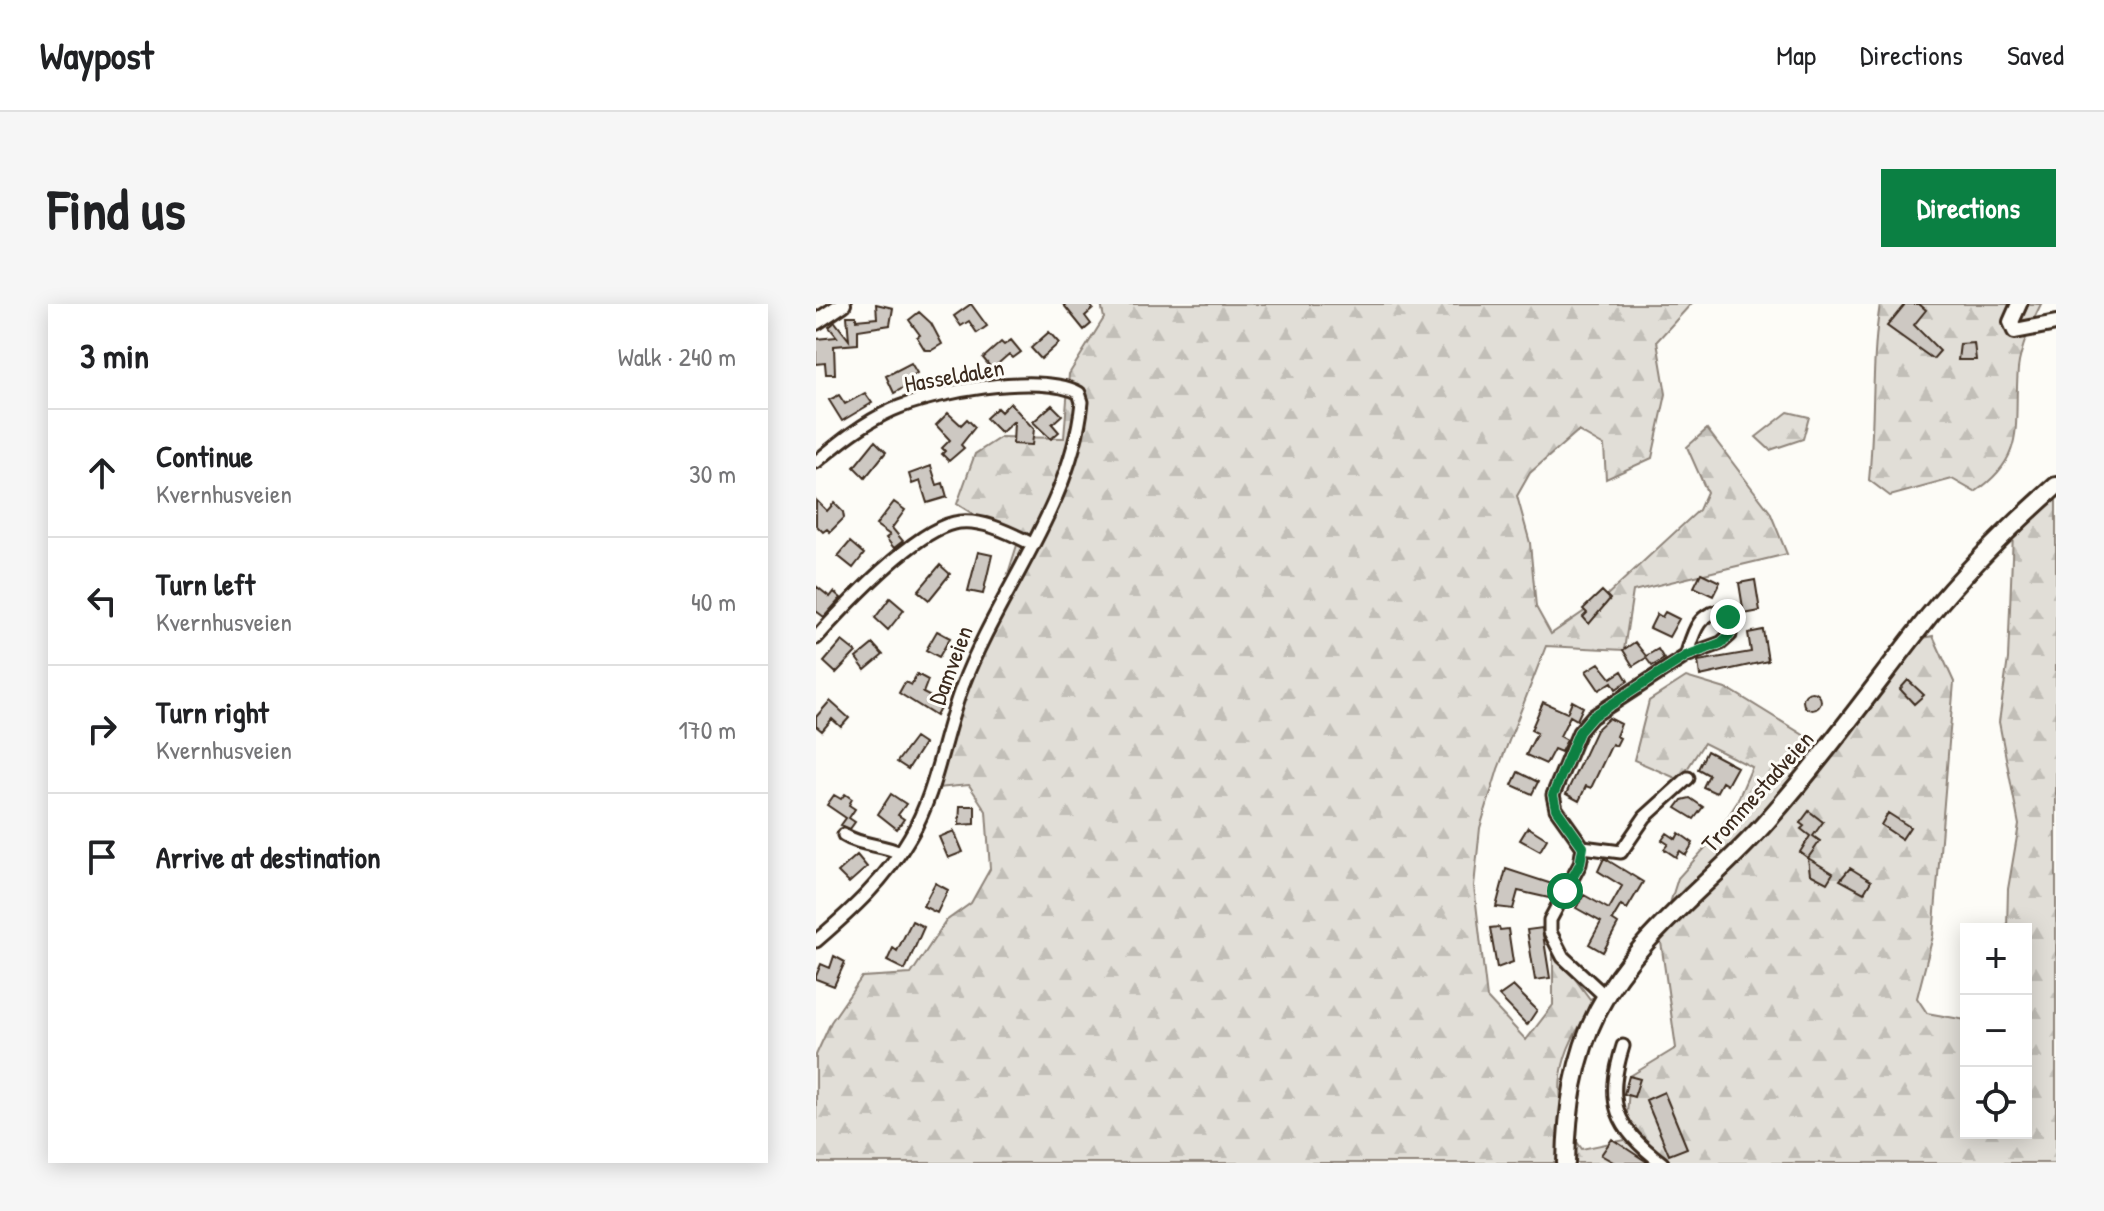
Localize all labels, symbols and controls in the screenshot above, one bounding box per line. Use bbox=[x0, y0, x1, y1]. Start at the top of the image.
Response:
text: Waypost bbox=[40, 29, 154, 81]
text: Map bbox=[1776, 36, 1816, 74]
text: Directions bbox=[1860, 36, 1963, 74]
text: Saved bbox=[2007, 36, 2064, 74]
button: Directions bbox=[1881, 169, 2056, 247]
text: Find us bbox=[48, 171, 186, 246]
text: 3 min bbox=[80, 333, 149, 379]
text: Walk · 240 m bbox=[618, 339, 736, 374]
street label: Hasseldalen bbox=[902, 351, 1006, 399]
text: Continue bbox=[156, 436, 253, 476]
icon: ahead bbox=[80, 451, 124, 495]
text: 30 m bbox=[689, 456, 736, 491]
text: Kvernhusveien bbox=[156, 476, 292, 511]
text: Turn left bbox=[156, 564, 255, 604]
icon: left bbox=[80, 579, 124, 623]
text: 40 m bbox=[691, 584, 736, 619]
route end bbox=[1710, 599, 1746, 635]
text: Kvernhusveien bbox=[156, 604, 292, 639]
street label: Damveien bbox=[920, 621, 980, 709]
text: Turn right bbox=[156, 692, 269, 732]
icon: right bbox=[80, 707, 124, 751]
text: 170 m bbox=[678, 712, 736, 747]
street label: Trommestadveien bbox=[1694, 723, 1820, 859]
text: Kvernhusveien bbox=[156, 732, 292, 767]
icon: arrive bbox=[80, 835, 124, 879]
text: Arrive at destination bbox=[156, 837, 381, 877]
route start bbox=[1547, 873, 1583, 909]
map controls bbox=[1960, 923, 2032, 1139]
button: + bbox=[1960, 923, 2032, 995]
button: − bbox=[1960, 995, 2032, 1067]
button: locate bbox=[1960, 1067, 2032, 1139]

